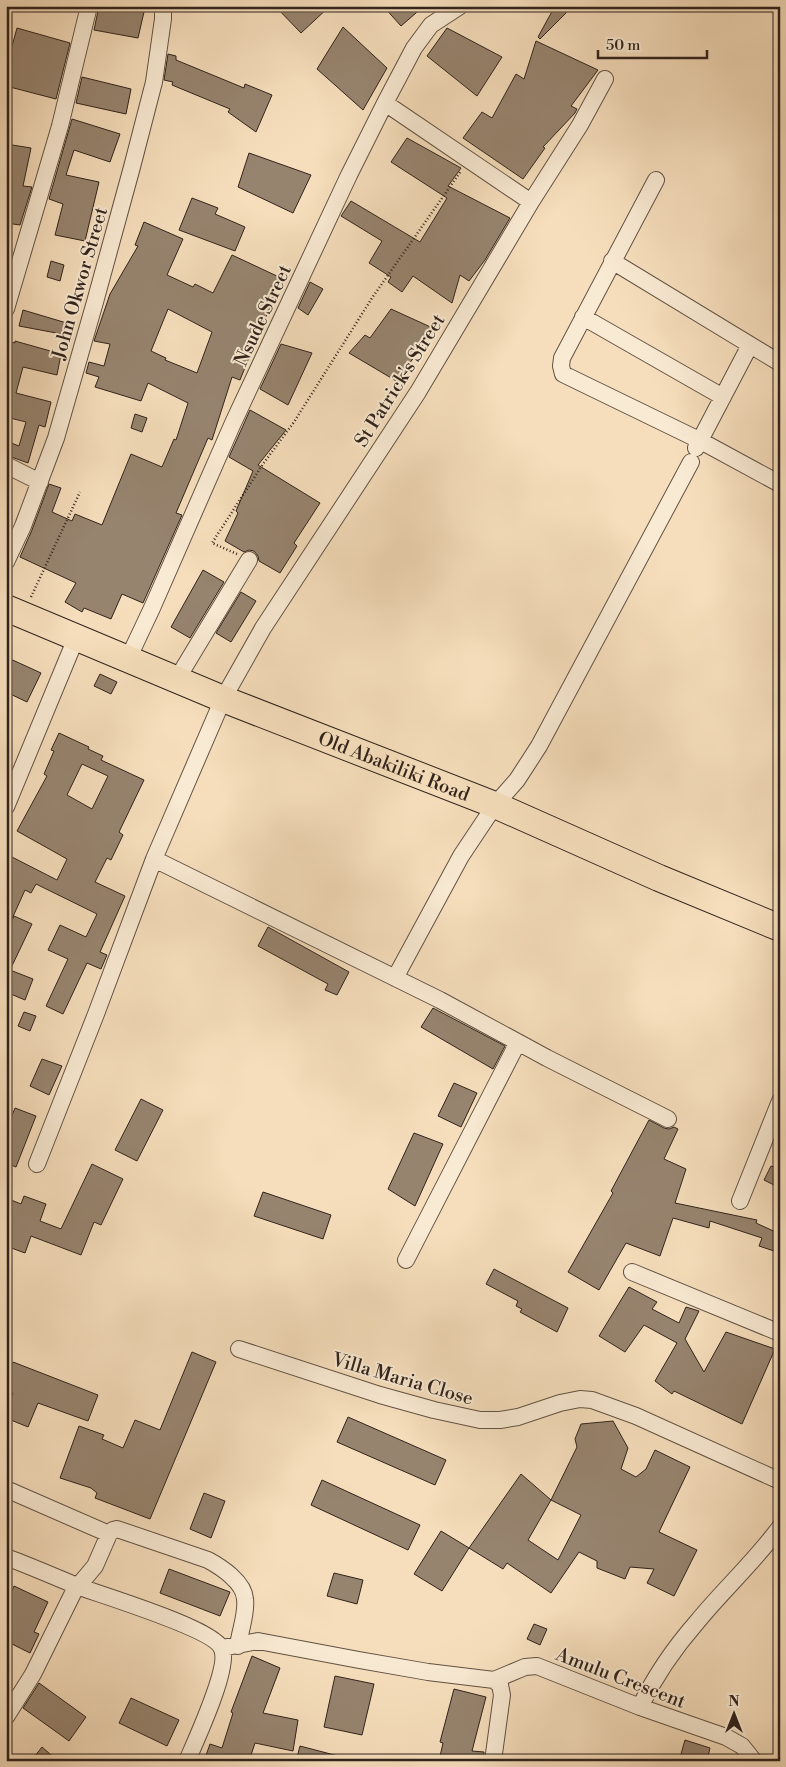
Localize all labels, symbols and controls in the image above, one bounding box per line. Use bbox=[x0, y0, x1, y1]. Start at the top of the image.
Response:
scale bar bbox=[598, 28, 707, 60]
text: 50 m bbox=[606, 36, 640, 55]
street label: John Okwor Street bbox=[46, 204, 113, 363]
street label: Nsude Street bbox=[229, 261, 297, 370]
street label: St Patrick's Street bbox=[349, 309, 451, 451]
street label: Old Abakiliki Road bbox=[315, 726, 473, 807]
street label: Villa Maria Close bbox=[328, 1347, 476, 1411]
street label: Amulu Crescent bbox=[551, 1642, 689, 1714]
north arrow bbox=[708, 1690, 758, 1740]
text: N bbox=[728, 1693, 740, 1711]

